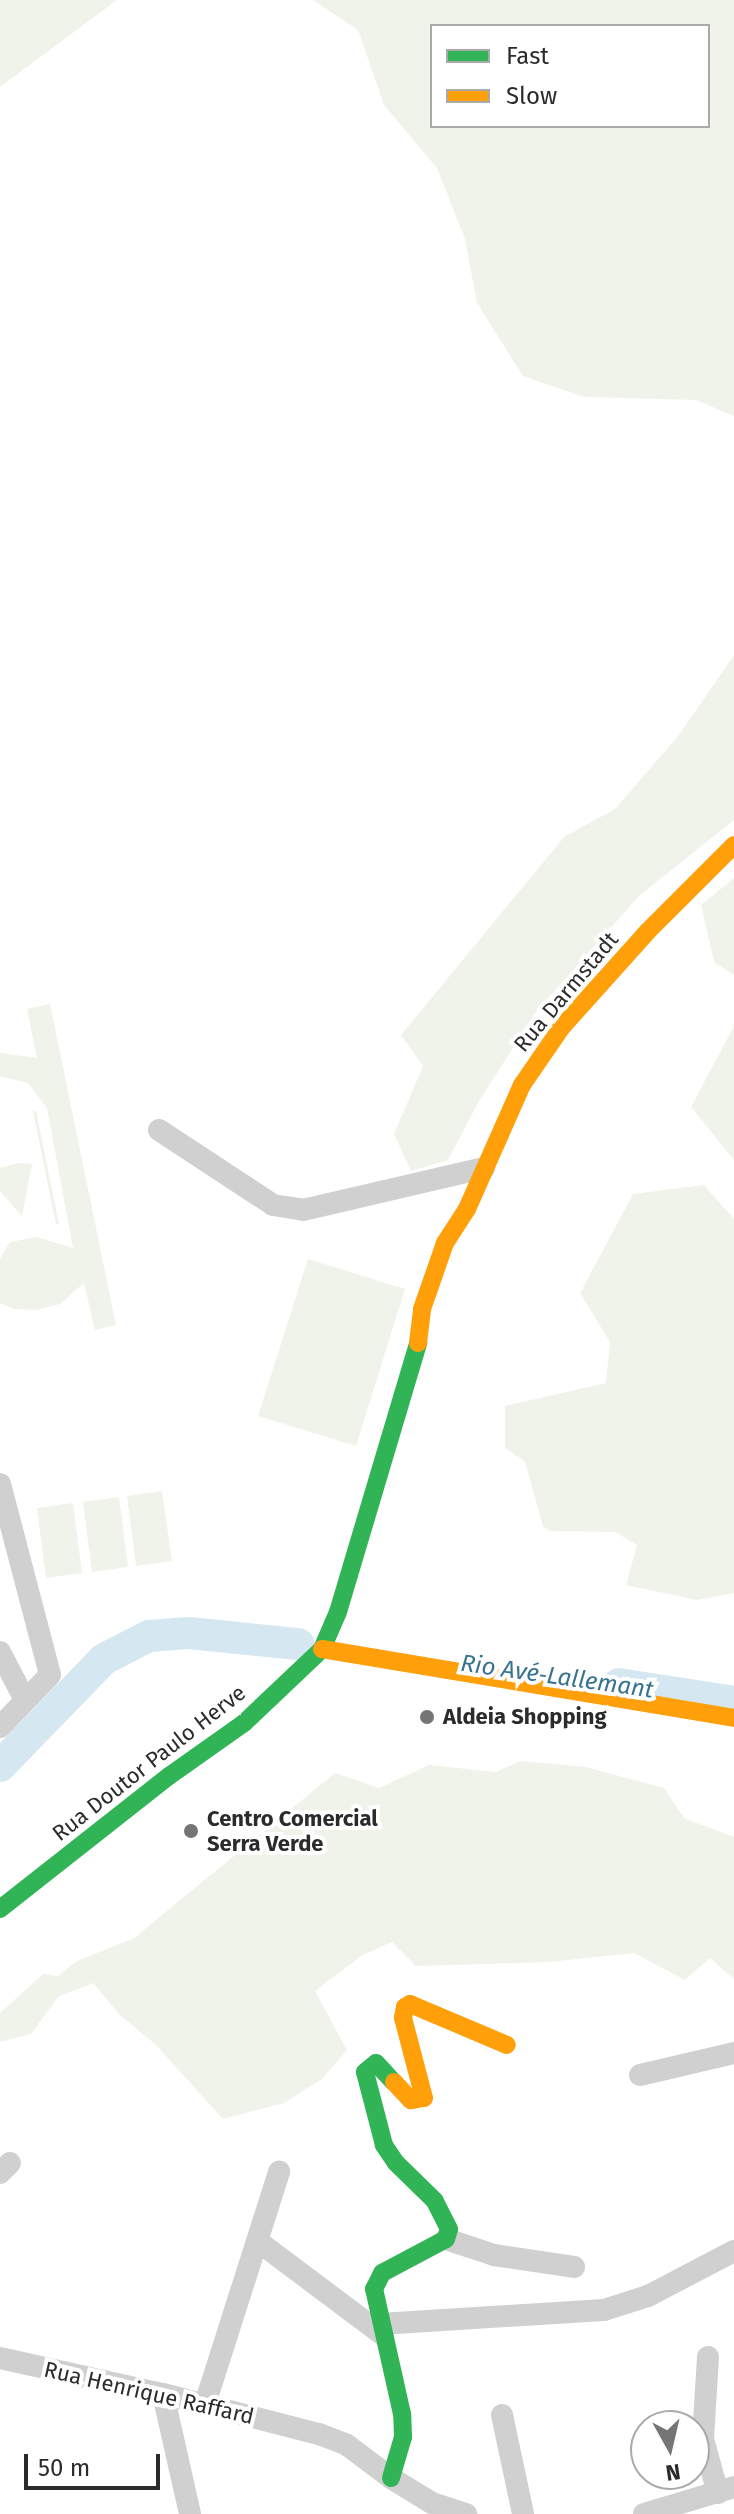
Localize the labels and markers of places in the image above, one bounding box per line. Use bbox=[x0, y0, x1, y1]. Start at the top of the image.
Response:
place label: Aldeia Shopping bbox=[443, 1704, 607, 1730]
marker: Aldeia Shopping bbox=[418, 1708, 436, 1726]
place label: Centro Comercial Serra Verde bbox=[207, 1805, 378, 1856]
marker: Centro Comercial Serra Verde bbox=[182, 1822, 200, 1840]

